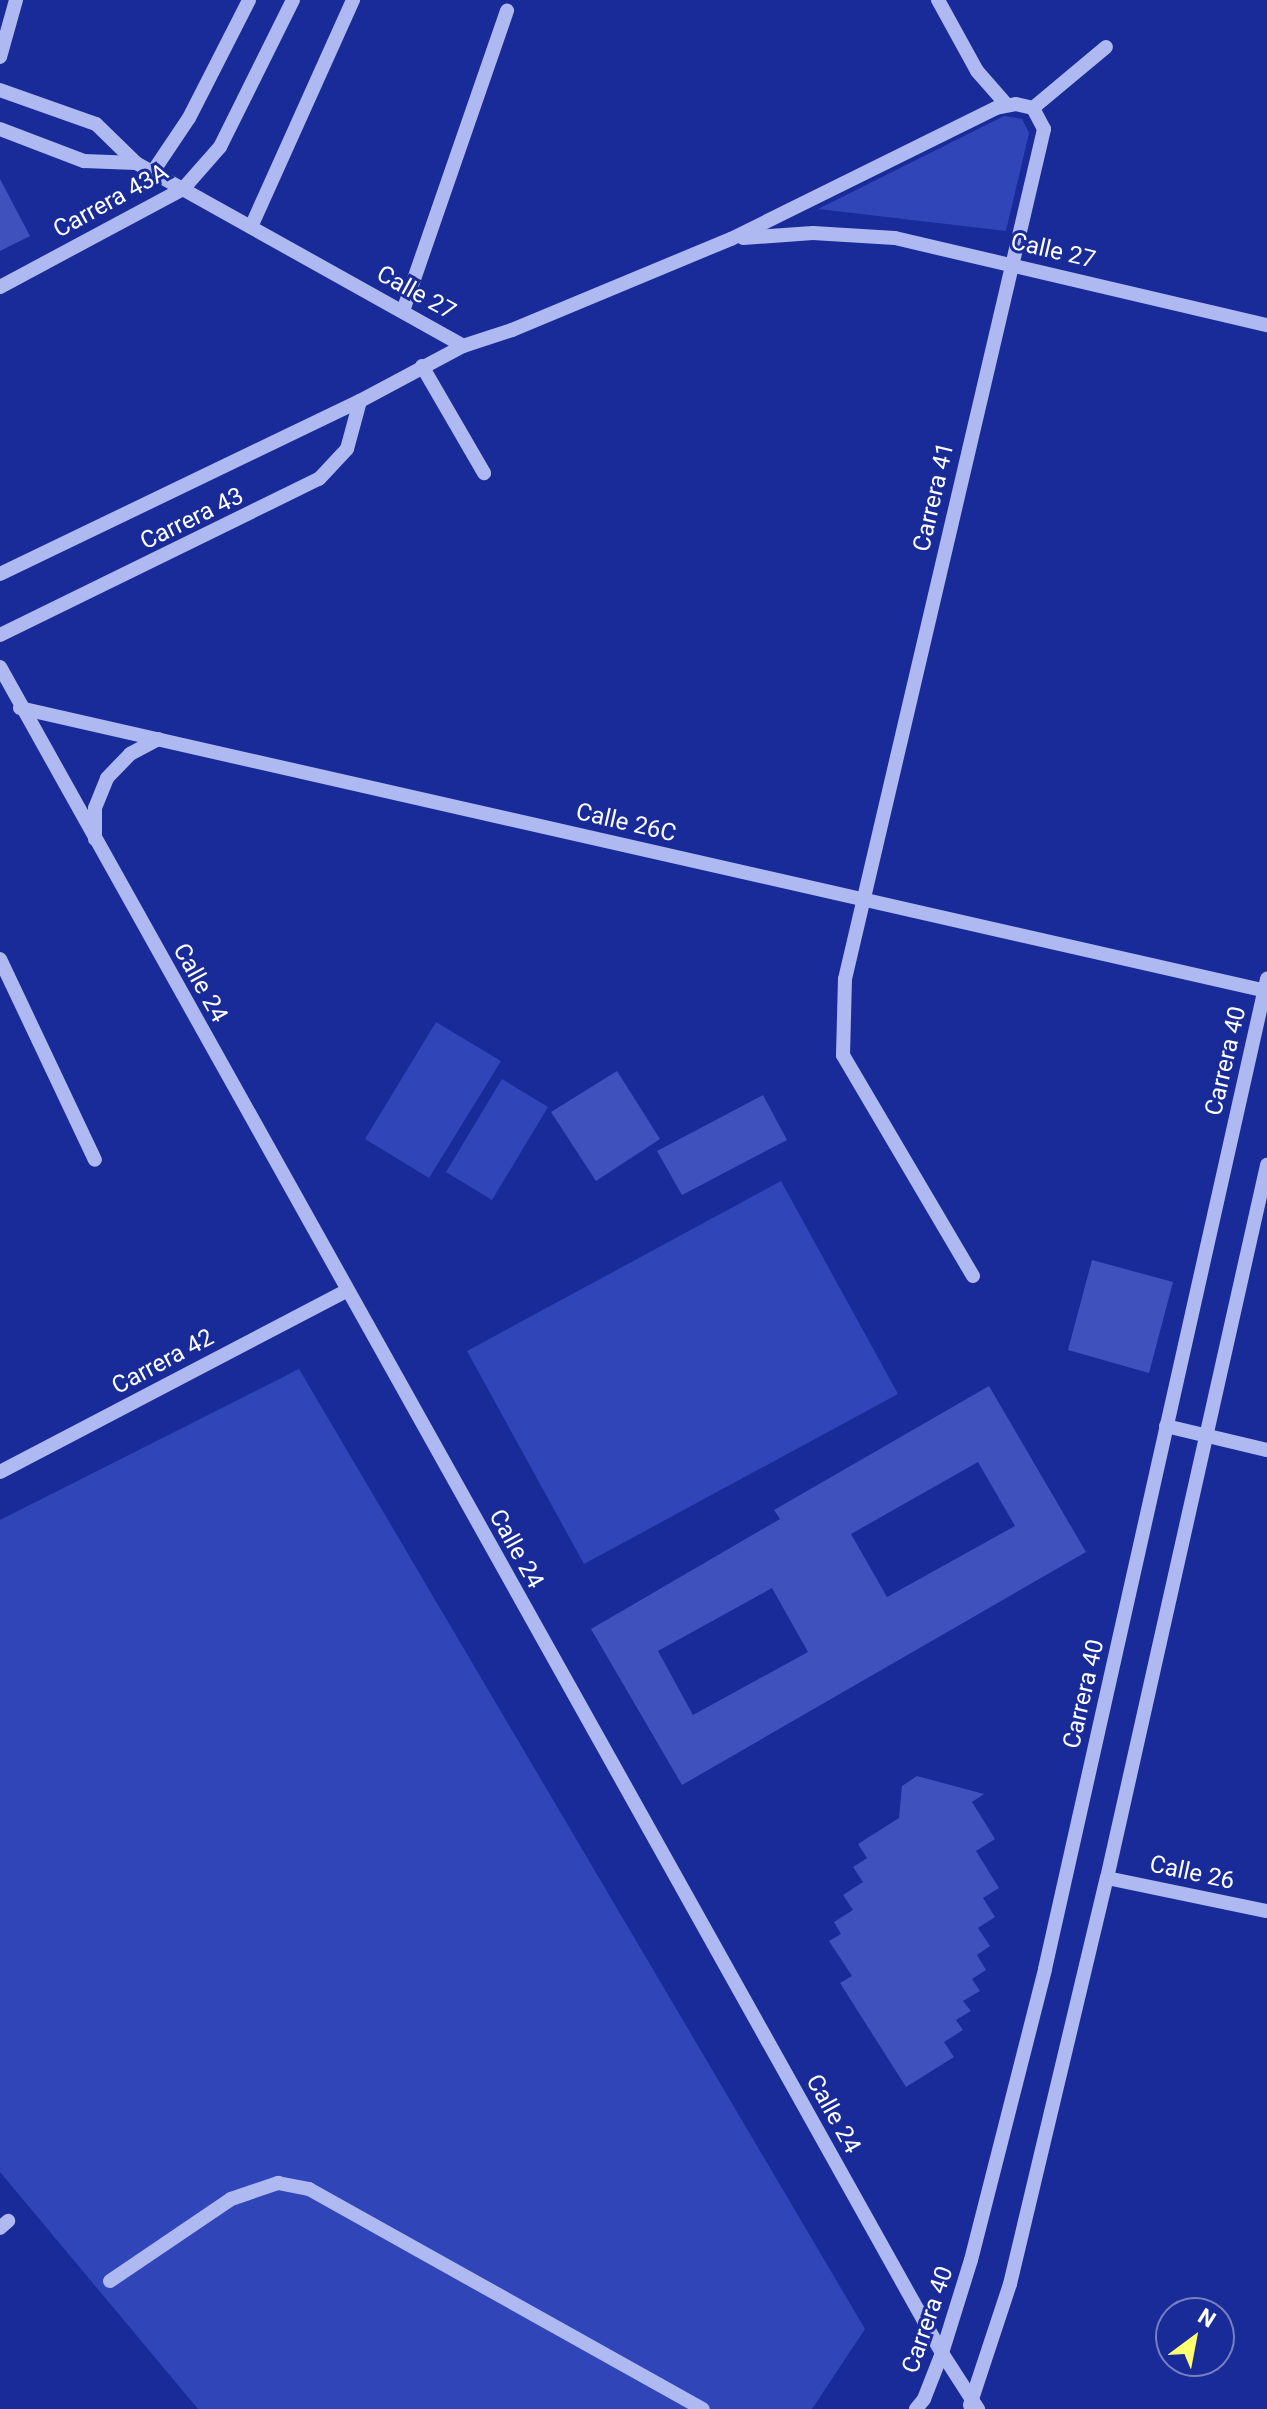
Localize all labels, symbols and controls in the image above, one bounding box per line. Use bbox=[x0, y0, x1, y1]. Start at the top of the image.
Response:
street label: Carrera 43A bbox=[49, 158, 173, 244]
street label: Calle 27 bbox=[1008, 227, 1098, 275]
street label: Calle 27 bbox=[371, 260, 461, 326]
street label: Carrera 41 bbox=[907, 440, 961, 554]
street label: Carrera 43 bbox=[136, 482, 248, 556]
street label: Calle 26C bbox=[573, 798, 679, 848]
street label: Calle 24 bbox=[167, 938, 233, 1028]
street label: Carrera 40 bbox=[1199, 1004, 1253, 1118]
street label: Carrera 42 bbox=[107, 1323, 219, 1401]
street label: Calle 24 bbox=[483, 1504, 549, 1594]
street label: Carrera 40 bbox=[1057, 1637, 1111, 1751]
street label: Calle 26 bbox=[1147, 1850, 1237, 1896]
street label: Calle 24 bbox=[800, 2069, 866, 2159]
street label: Carrera 40 bbox=[896, 2263, 960, 2377]
north arrow bbox=[1155, 2297, 1235, 2377]
text: N bbox=[1194, 2303, 1220, 2333]

